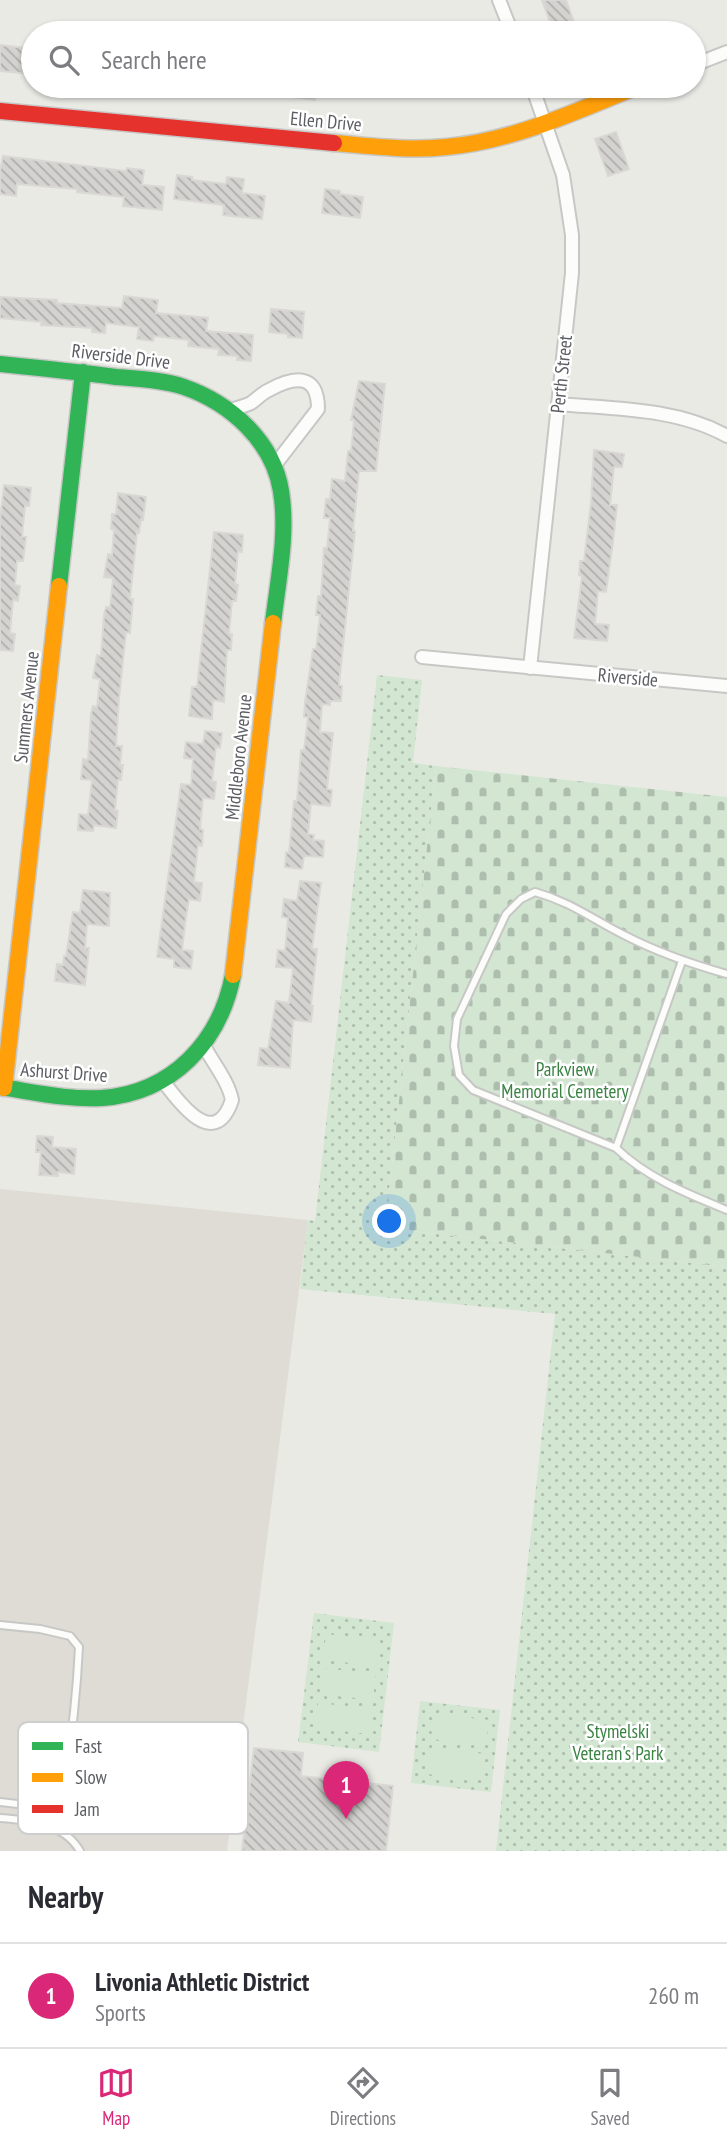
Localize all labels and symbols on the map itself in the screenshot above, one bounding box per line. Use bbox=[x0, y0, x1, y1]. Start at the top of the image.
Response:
street label: Ellen Drive bbox=[289, 106, 363, 136]
street label: Perth Street bbox=[545, 333, 577, 414]
street label: Riverside Drive bbox=[70, 338, 172, 374]
street label: Summers Avenue bbox=[8, 650, 44, 764]
street label: Riverside bbox=[597, 662, 659, 692]
street label: Middleboro Avenue bbox=[219, 693, 257, 821]
street label: Ashurst Drive bbox=[20, 1057, 109, 1087]
park label: Parkview Memorial Cemetery bbox=[501, 1057, 630, 1103]
your location bbox=[372, 1204, 406, 1238]
park label: Stymelski Veteran's Park bbox=[572, 1719, 664, 1765]
legend bbox=[18, 1722, 248, 1834]
text: Fast bbox=[75, 1734, 103, 1758]
pin: 1 bbox=[323, 1761, 369, 1819]
text: Slow bbox=[75, 1765, 108, 1789]
text: Jam bbox=[74, 1797, 100, 1821]

